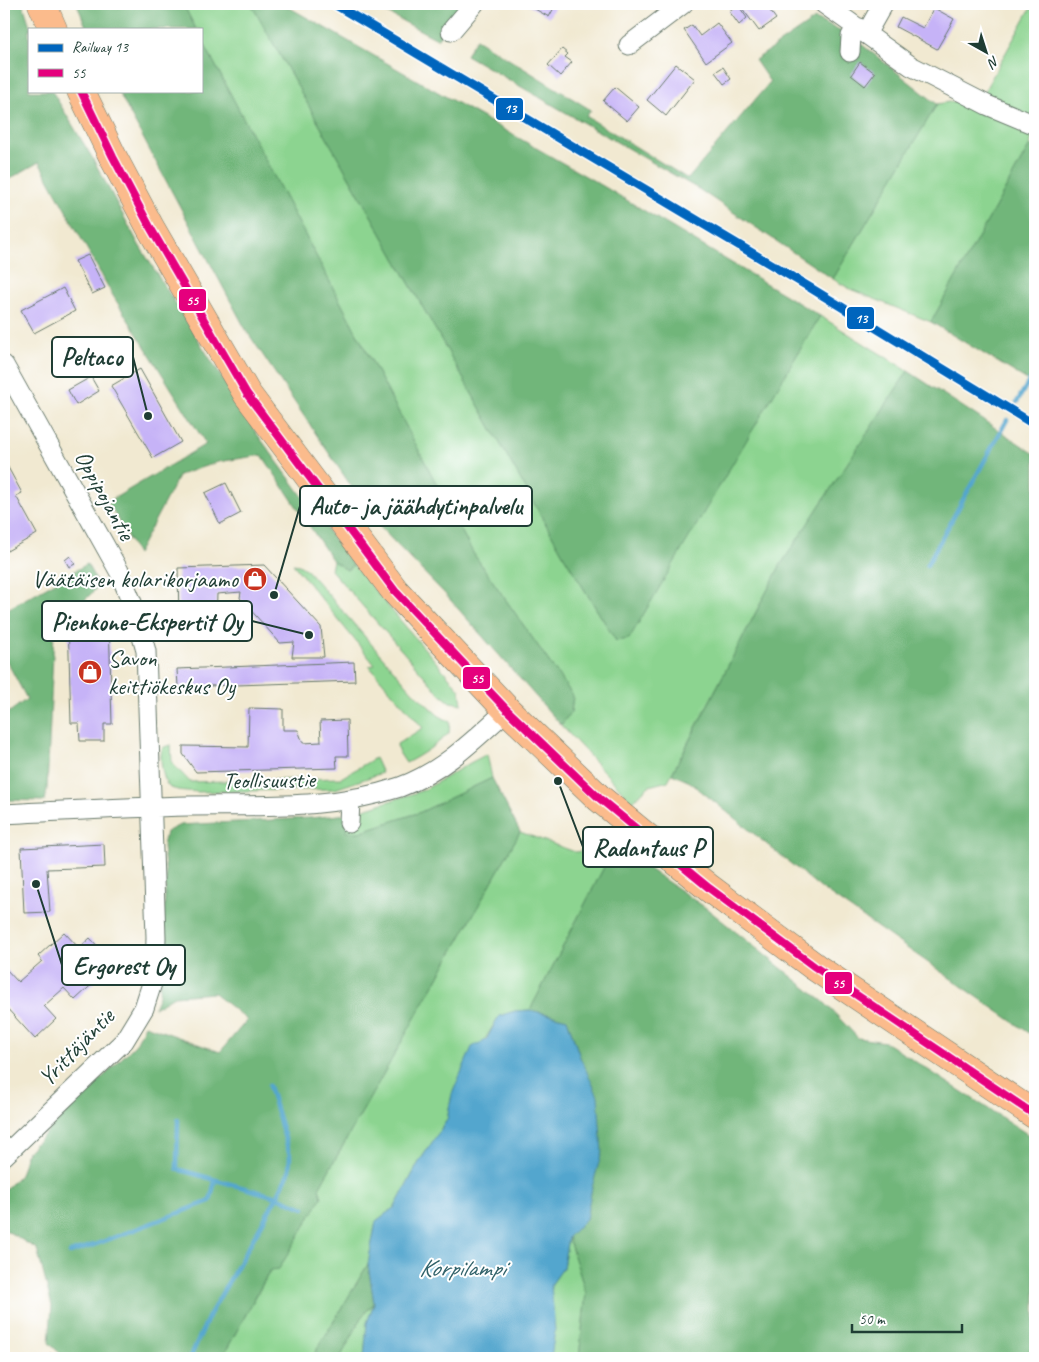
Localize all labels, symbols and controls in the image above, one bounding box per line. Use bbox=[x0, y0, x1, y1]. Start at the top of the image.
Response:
legend bbox=[28, 28, 202, 92]
north arrow bbox=[962, 28, 1012, 78]
text: Railway 13 bbox=[72, 38, 129, 57]
text: N bbox=[983, 52, 1003, 73]
text: 55 bbox=[72, 64, 87, 83]
line badge: 13 bbox=[495, 97, 524, 121]
text: 13 bbox=[504, 100, 518, 117]
line badge: 55 bbox=[178, 288, 207, 312]
text: 55 bbox=[186, 292, 200, 309]
line badge: 13 bbox=[846, 306, 875, 330]
text: 13 bbox=[855, 310, 869, 327]
callout: Peltaco bbox=[52, 337, 133, 377]
text: Peltaco bbox=[61, 341, 125, 373]
street label: Oppipojantie bbox=[68, 445, 143, 547]
callout: Auto- ja jäähdytinpalvelu bbox=[300, 486, 532, 526]
text: Auto- ja jäähdytinpalvelu bbox=[310, 490, 524, 522]
place label: Väätäisen kolarikorjaamo bbox=[32, 564, 240, 594]
shop icon: Väätäisen kolarikorjaamo bbox=[242, 566, 268, 592]
callout: Pienkone-Ekspertit Oy bbox=[42, 601, 252, 641]
text: Pienkone-Ekspertit Oy bbox=[52, 606, 245, 638]
place label: Savon keittiökeskus Oy bbox=[108, 643, 237, 701]
shop icon: Savon keittiökeskus Oy bbox=[77, 659, 103, 685]
line badge: 55 bbox=[462, 666, 491, 690]
text: 55 bbox=[471, 670, 485, 687]
street label: Teollisuustie bbox=[223, 764, 317, 796]
callout: Radantaus P bbox=[583, 827, 713, 867]
text: Radantaus P bbox=[593, 832, 708, 864]
callout: Ergorest Oy bbox=[62, 945, 185, 985]
text: Ergorest Oy bbox=[73, 950, 178, 982]
line badge: 55 bbox=[824, 971, 853, 995]
text: 55 bbox=[832, 975, 846, 992]
street label: Yrittäjäntie bbox=[32, 1000, 122, 1092]
water label: Korpilampi bbox=[419, 1252, 511, 1284]
scale bar bbox=[852, 1302, 962, 1334]
text: 50 m bbox=[859, 1310, 886, 1329]

